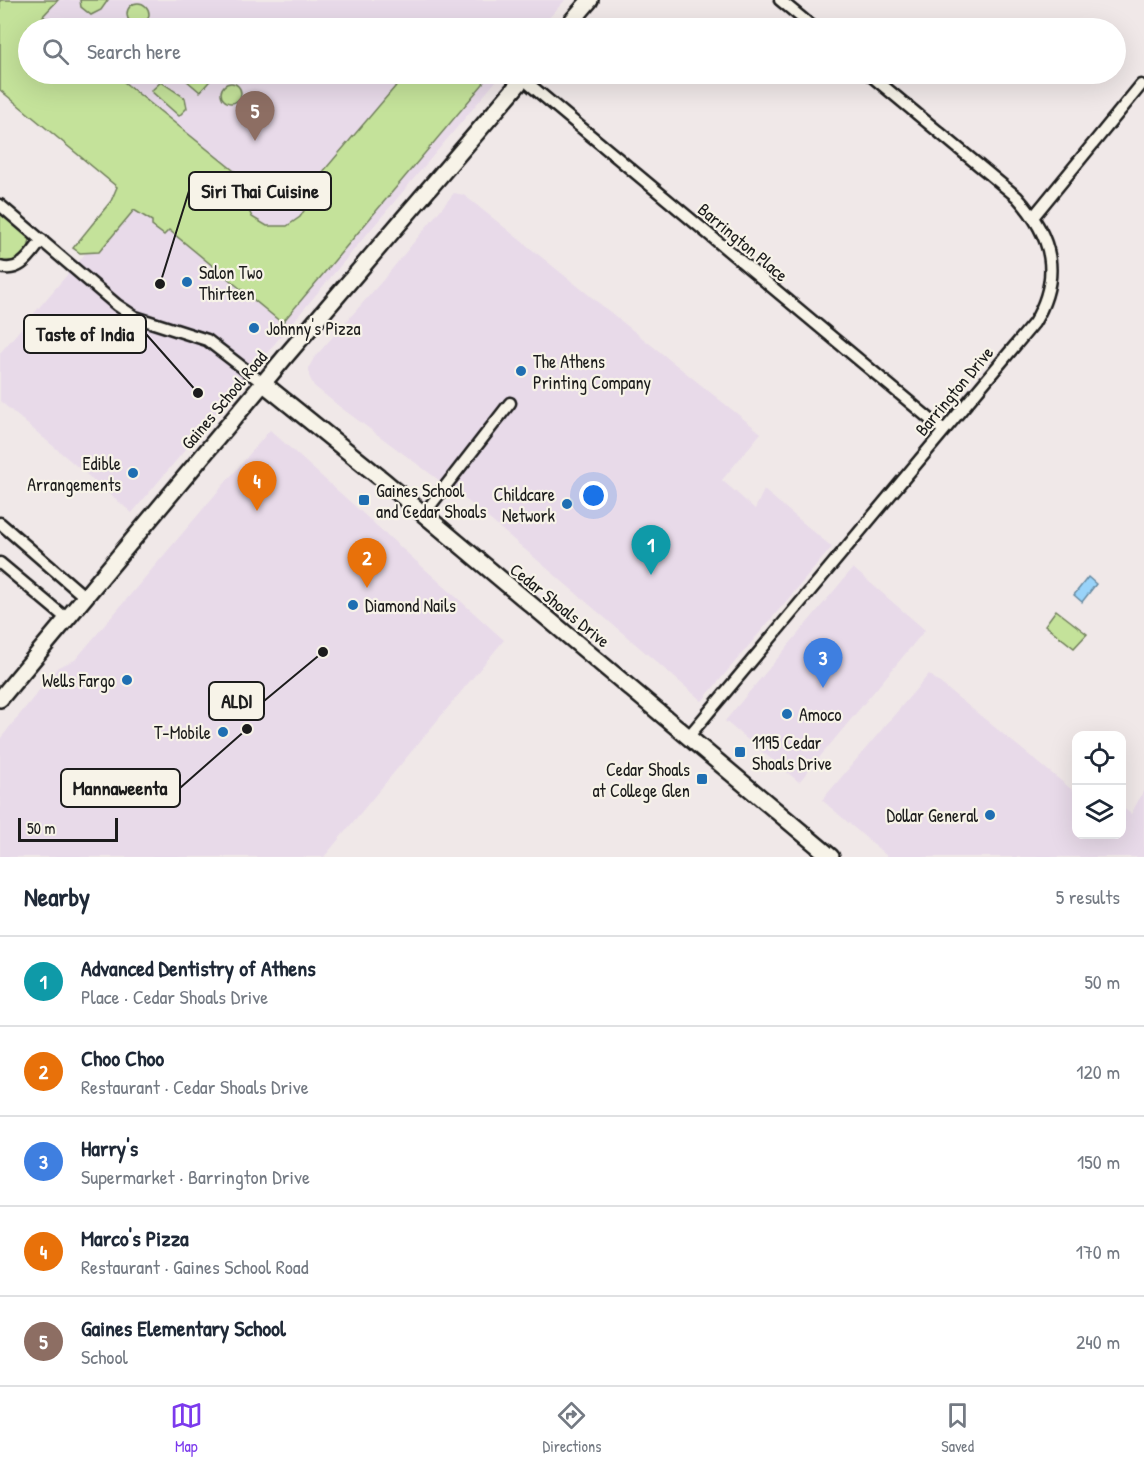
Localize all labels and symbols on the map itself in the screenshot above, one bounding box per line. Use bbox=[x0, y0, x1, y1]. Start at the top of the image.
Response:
pin: 5 bbox=[236, 92, 274, 141]
callout: Siri Thai Cuisine bbox=[189, 172, 331, 210]
text: Siri Thai Cuisine bbox=[201, 177, 319, 204]
street label: Barrington Place bbox=[693, 197, 793, 287]
place label: Salon Two Thirteen bbox=[199, 260, 263, 306]
marker: Salon Two Thirteen bbox=[180, 275, 194, 289]
callout: Taste of India bbox=[24, 315, 146, 353]
place label: Johnny's Pizza bbox=[266, 316, 361, 341]
text: Taste of India bbox=[35, 320, 134, 347]
marker: Johnny's Pizza bbox=[247, 321, 261, 335]
street label: Barrington Drive bbox=[909, 341, 999, 441]
street label: Gaines School Road bbox=[175, 345, 273, 455]
place label: The Athens Printing Company bbox=[533, 349, 652, 395]
marker: The Athens Printing Company bbox=[514, 364, 528, 378]
place label: Edible Arrangements bbox=[27, 451, 121, 497]
pin: 4 bbox=[238, 462, 276, 511]
marker: Edible Arrangements bbox=[126, 466, 140, 480]
place label: Gaines School and Cedar Shoals bbox=[376, 478, 486, 524]
your location bbox=[579, 481, 608, 510]
place label: Childcare Network bbox=[494, 482, 556, 528]
marker: Gaines School and Cedar Shoals bbox=[357, 493, 371, 507]
marker: Childcare Network bbox=[560, 497, 574, 511]
pin: 1 bbox=[632, 526, 670, 575]
pin: 2 bbox=[348, 538, 386, 588]
street label: Cedar Shoals Drive bbox=[505, 557, 615, 653]
place label: Diamond Nails bbox=[365, 593, 456, 618]
marker: Diamond Nails bbox=[346, 598, 360, 612]
pin: 3 bbox=[804, 638, 842, 688]
place label: Wells Fargo bbox=[42, 668, 115, 693]
marker: Wells Fargo bbox=[120, 673, 134, 687]
callout: ALDI bbox=[209, 682, 264, 720]
text: ALDI bbox=[221, 687, 253, 714]
place label: Amoco bbox=[799, 702, 842, 727]
marker: Amoco bbox=[780, 707, 794, 721]
place label: T-Mobile bbox=[154, 720, 211, 745]
marker: T-Mobile bbox=[216, 725, 230, 739]
place label: 1195 Cedar Shoals Drive bbox=[752, 730, 832, 776]
marker: 1195 Cedar Shoals Drive bbox=[733, 745, 747, 759]
place label: Cedar Shoals at College Glen bbox=[593, 757, 690, 803]
callout: Mannaweenta bbox=[61, 769, 180, 807]
marker: Cedar Shoals at College Glen bbox=[695, 772, 709, 786]
text: Mannaweenta bbox=[73, 774, 167, 801]
place label: Dollar General bbox=[886, 803, 978, 828]
marker: Dollar General bbox=[983, 808, 997, 822]
scale bar bbox=[18, 815, 118, 842]

